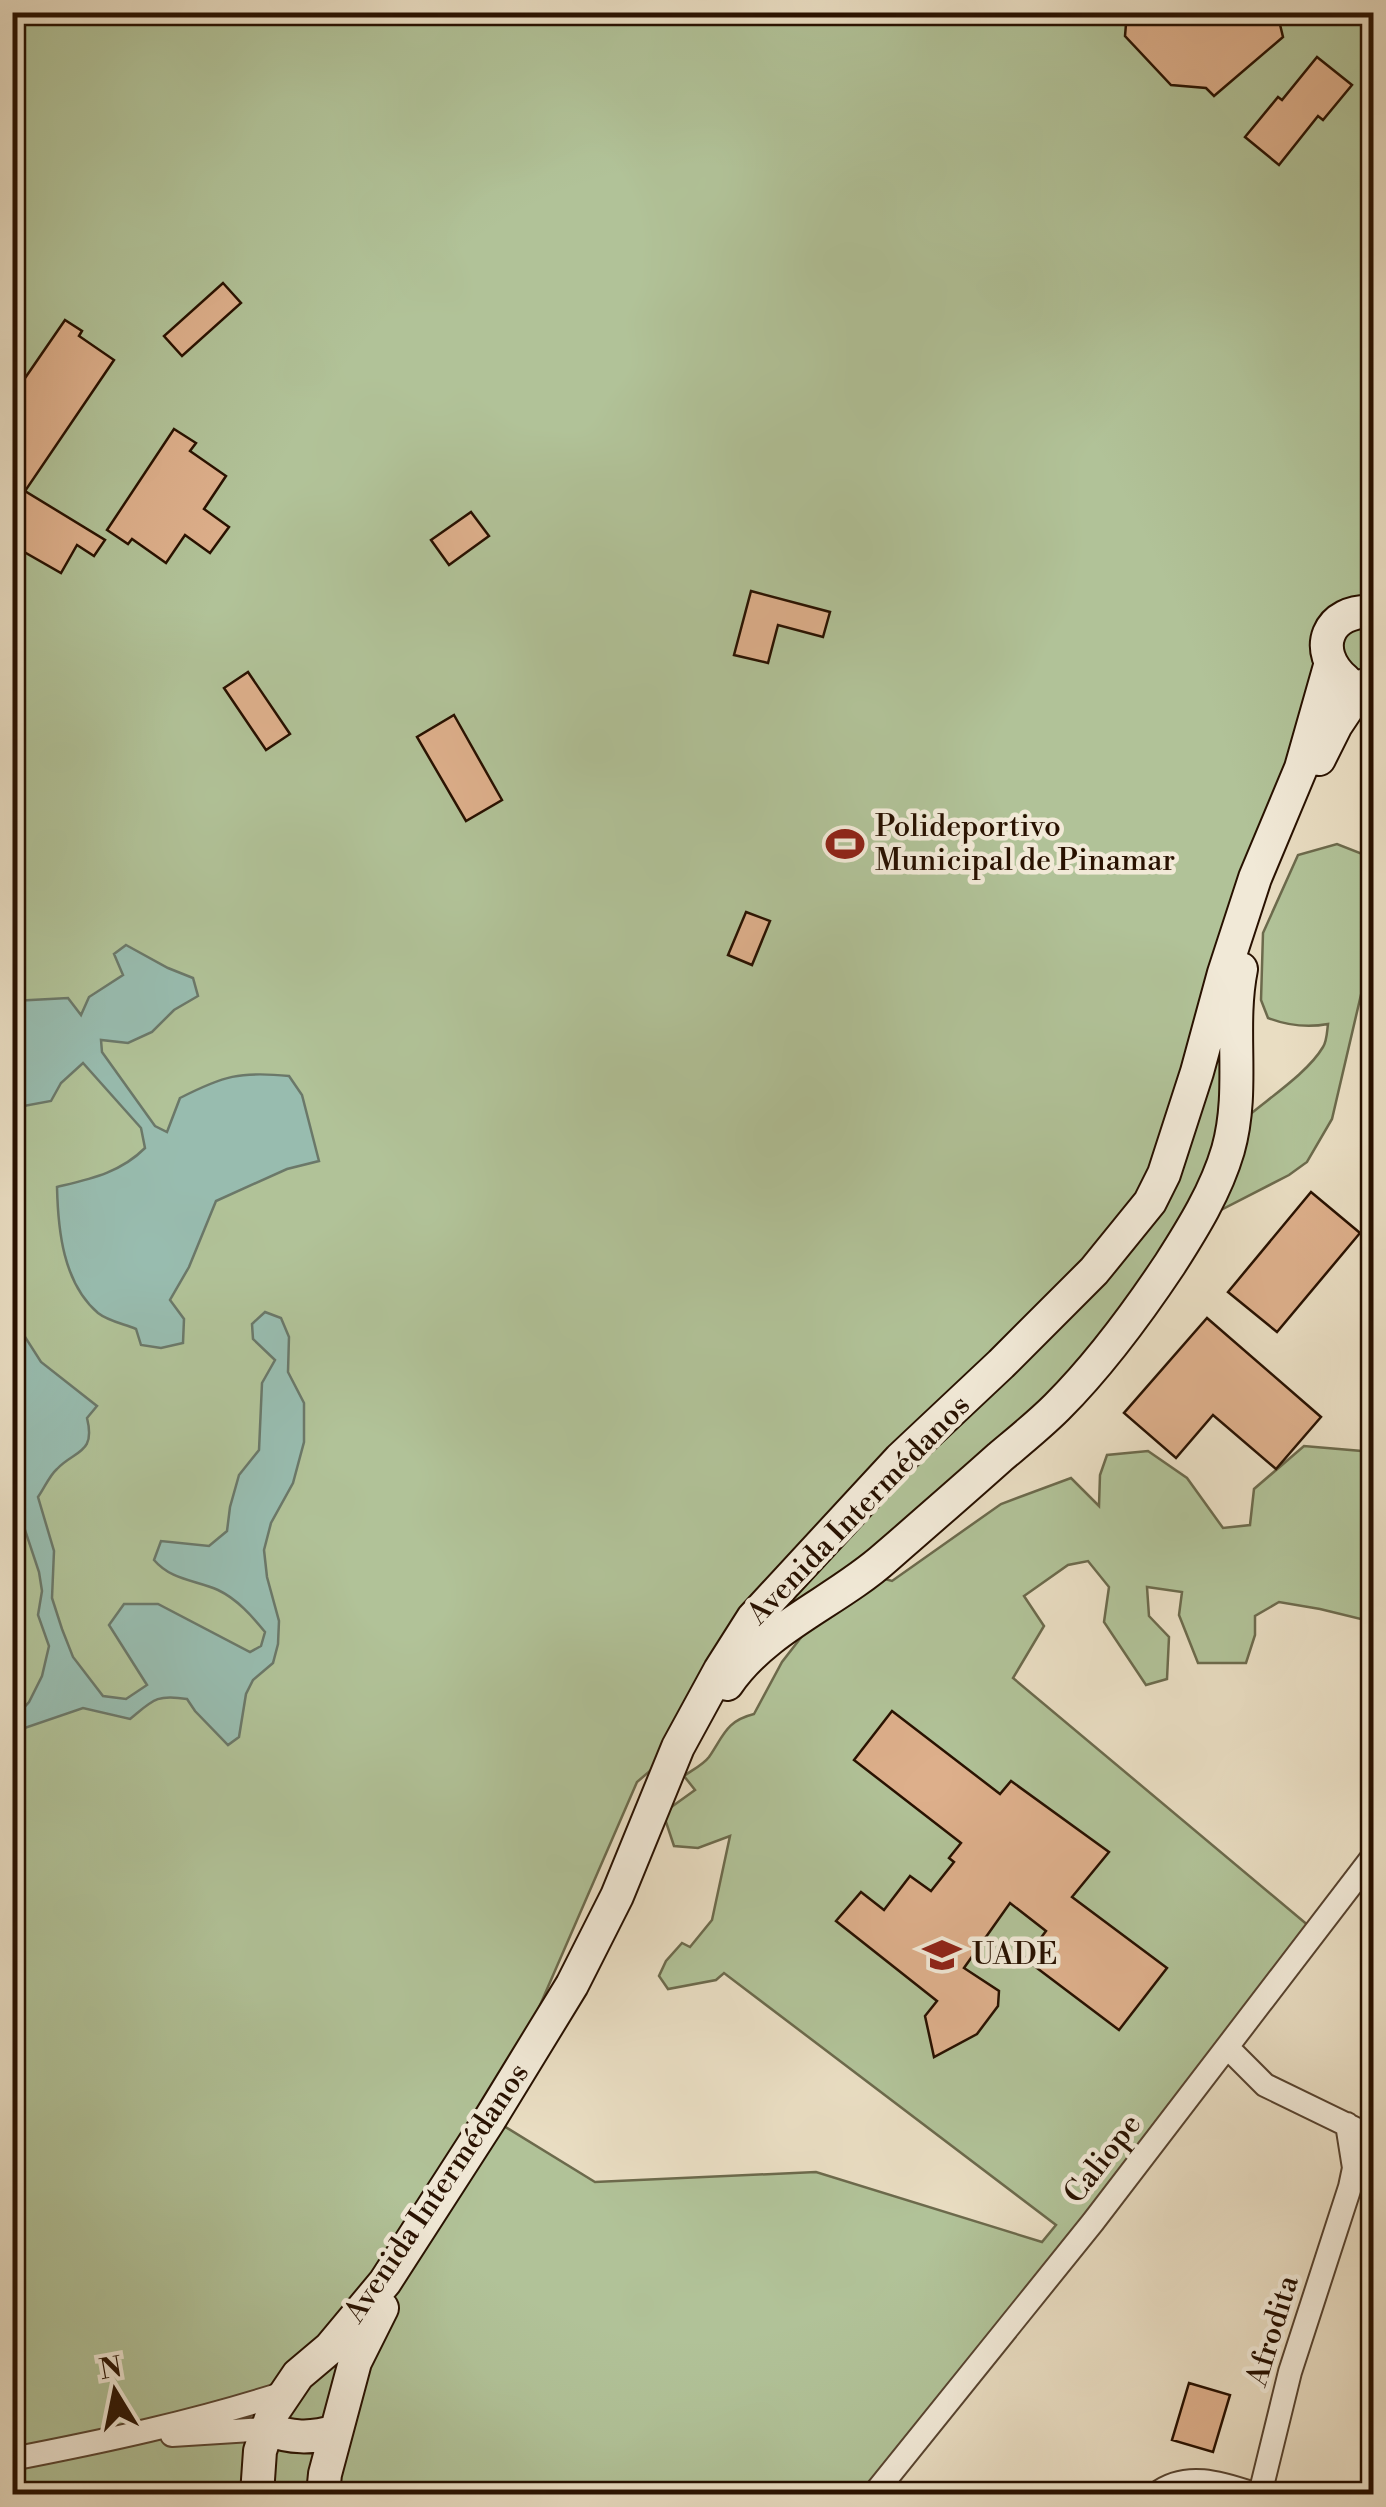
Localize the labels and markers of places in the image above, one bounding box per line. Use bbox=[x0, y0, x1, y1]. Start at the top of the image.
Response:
place label: Polideportivo Municipal de Pinamar bbox=[875, 808, 1175, 880]
sports icon: Polideportivo Municipal de Pinamar bbox=[824, 823, 866, 865]
school or university icon: UADE bbox=[921, 1934, 963, 1976]
place label: UADE bbox=[972, 1936, 1058, 1974]

